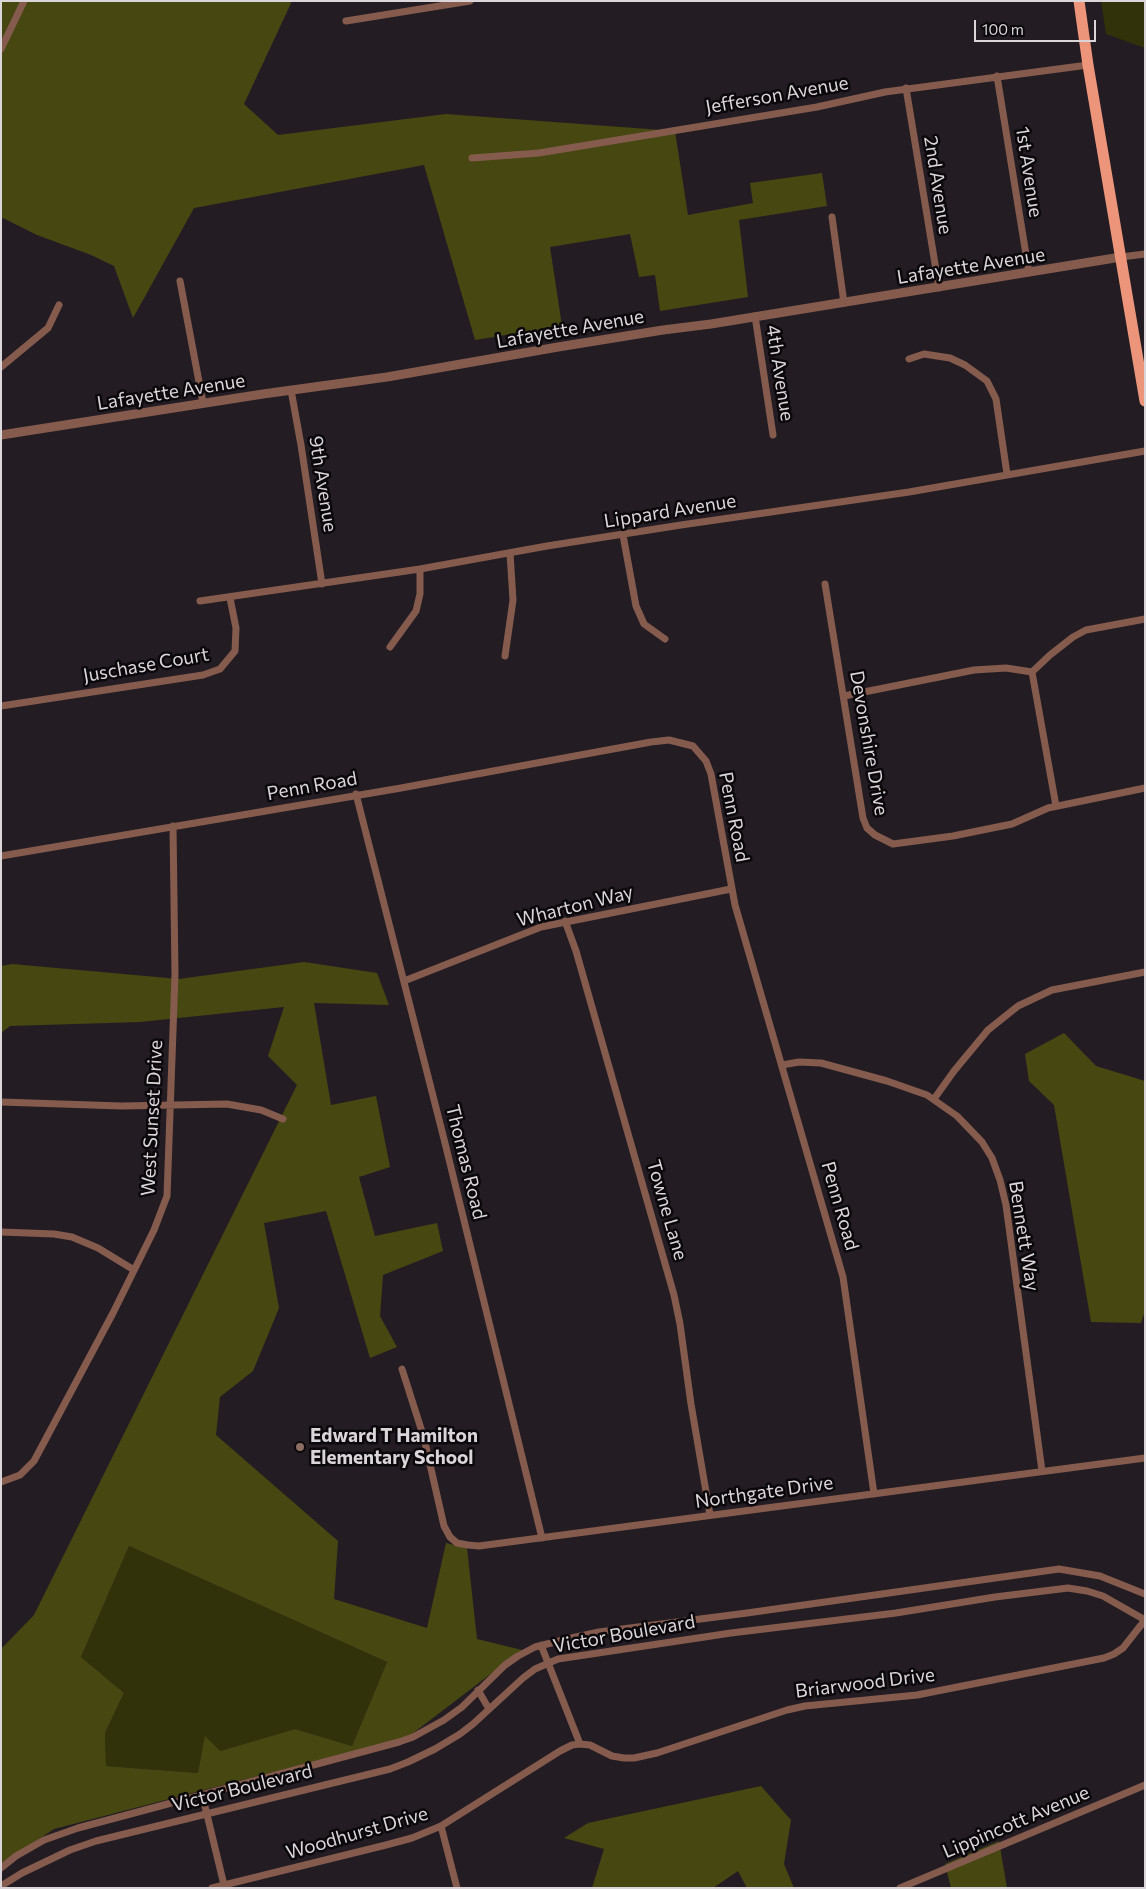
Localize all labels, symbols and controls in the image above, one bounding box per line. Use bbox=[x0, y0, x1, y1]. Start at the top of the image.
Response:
scale bar bbox=[976, 10, 1098, 42]
text: 100 m bbox=[982, 20, 1024, 38]
street label: Jefferson Avenue bbox=[704, 71, 850, 119]
street label: 1st Avenue bbox=[1011, 125, 1047, 219]
street label: 2nd Avenue bbox=[919, 134, 957, 236]
street label: Lafayette Avenue bbox=[895, 243, 1047, 289]
street label: Lafayette Avenue bbox=[494, 305, 646, 353]
street label: 4th Avenue bbox=[761, 323, 799, 423]
street label: Lafayette Avenue bbox=[95, 369, 247, 415]
street label: 9th Avenue bbox=[304, 434, 342, 534]
street label: Lippard Avenue bbox=[602, 489, 738, 533]
street label: Juschase Court bbox=[81, 643, 211, 687]
street label: Devonshire Drive bbox=[845, 669, 893, 817]
street label: Penn Road bbox=[265, 767, 359, 805]
street label: Penn Road bbox=[714, 770, 754, 864]
street label: Wharton Way bbox=[514, 881, 636, 931]
street label: West Sunset Drive bbox=[137, 1039, 167, 1197]
street label: Thomas Road bbox=[441, 1102, 491, 1222]
street label: Towne Lane bbox=[642, 1157, 692, 1263]
street label: Penn Road bbox=[816, 1159, 864, 1253]
street label: Bennett Way bbox=[1004, 1179, 1044, 1293]
place label: Edward T Hamilton Elementary School bbox=[310, 1425, 478, 1469]
marker: Edward T Hamilton Elementary School bbox=[294, 1441, 306, 1453]
street label: Northgate Drive bbox=[693, 1471, 835, 1513]
street label: Victor Boulevard bbox=[551, 1610, 697, 1658]
street label: Briarwood Drive bbox=[794, 1663, 936, 1703]
street label: Victor Boulevard bbox=[169, 1760, 315, 1816]
street label: Lippincott Avenue bbox=[939, 1781, 1093, 1863]
street label: Woodhurst Drive bbox=[283, 1802, 431, 1864]

